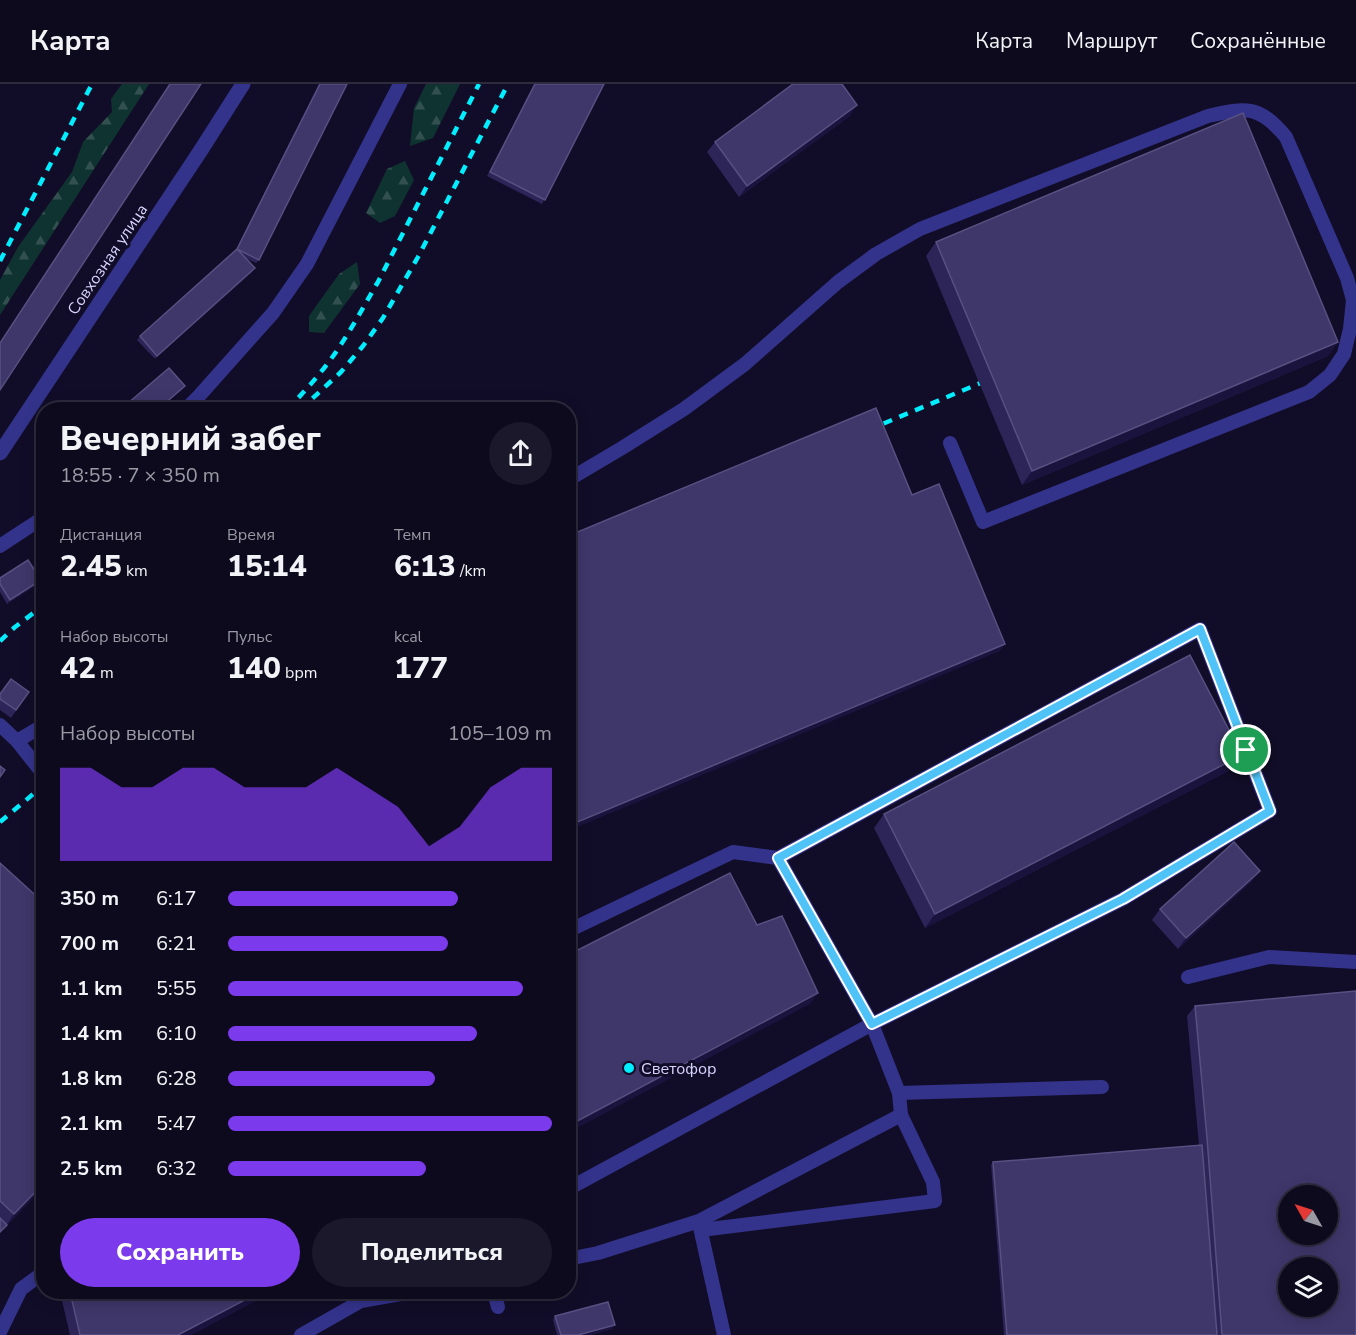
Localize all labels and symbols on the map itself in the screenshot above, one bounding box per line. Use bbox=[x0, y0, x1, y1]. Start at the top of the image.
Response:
street label: Совхозная улица bbox=[63, 200, 153, 319]
pin bbox=[1220, 724, 1271, 775]
place label: Светофор bbox=[641, 1058, 717, 1080]
marker: Светофор bbox=[622, 1061, 636, 1075]
north arrow bbox=[1278, 1185, 1338, 1245]

